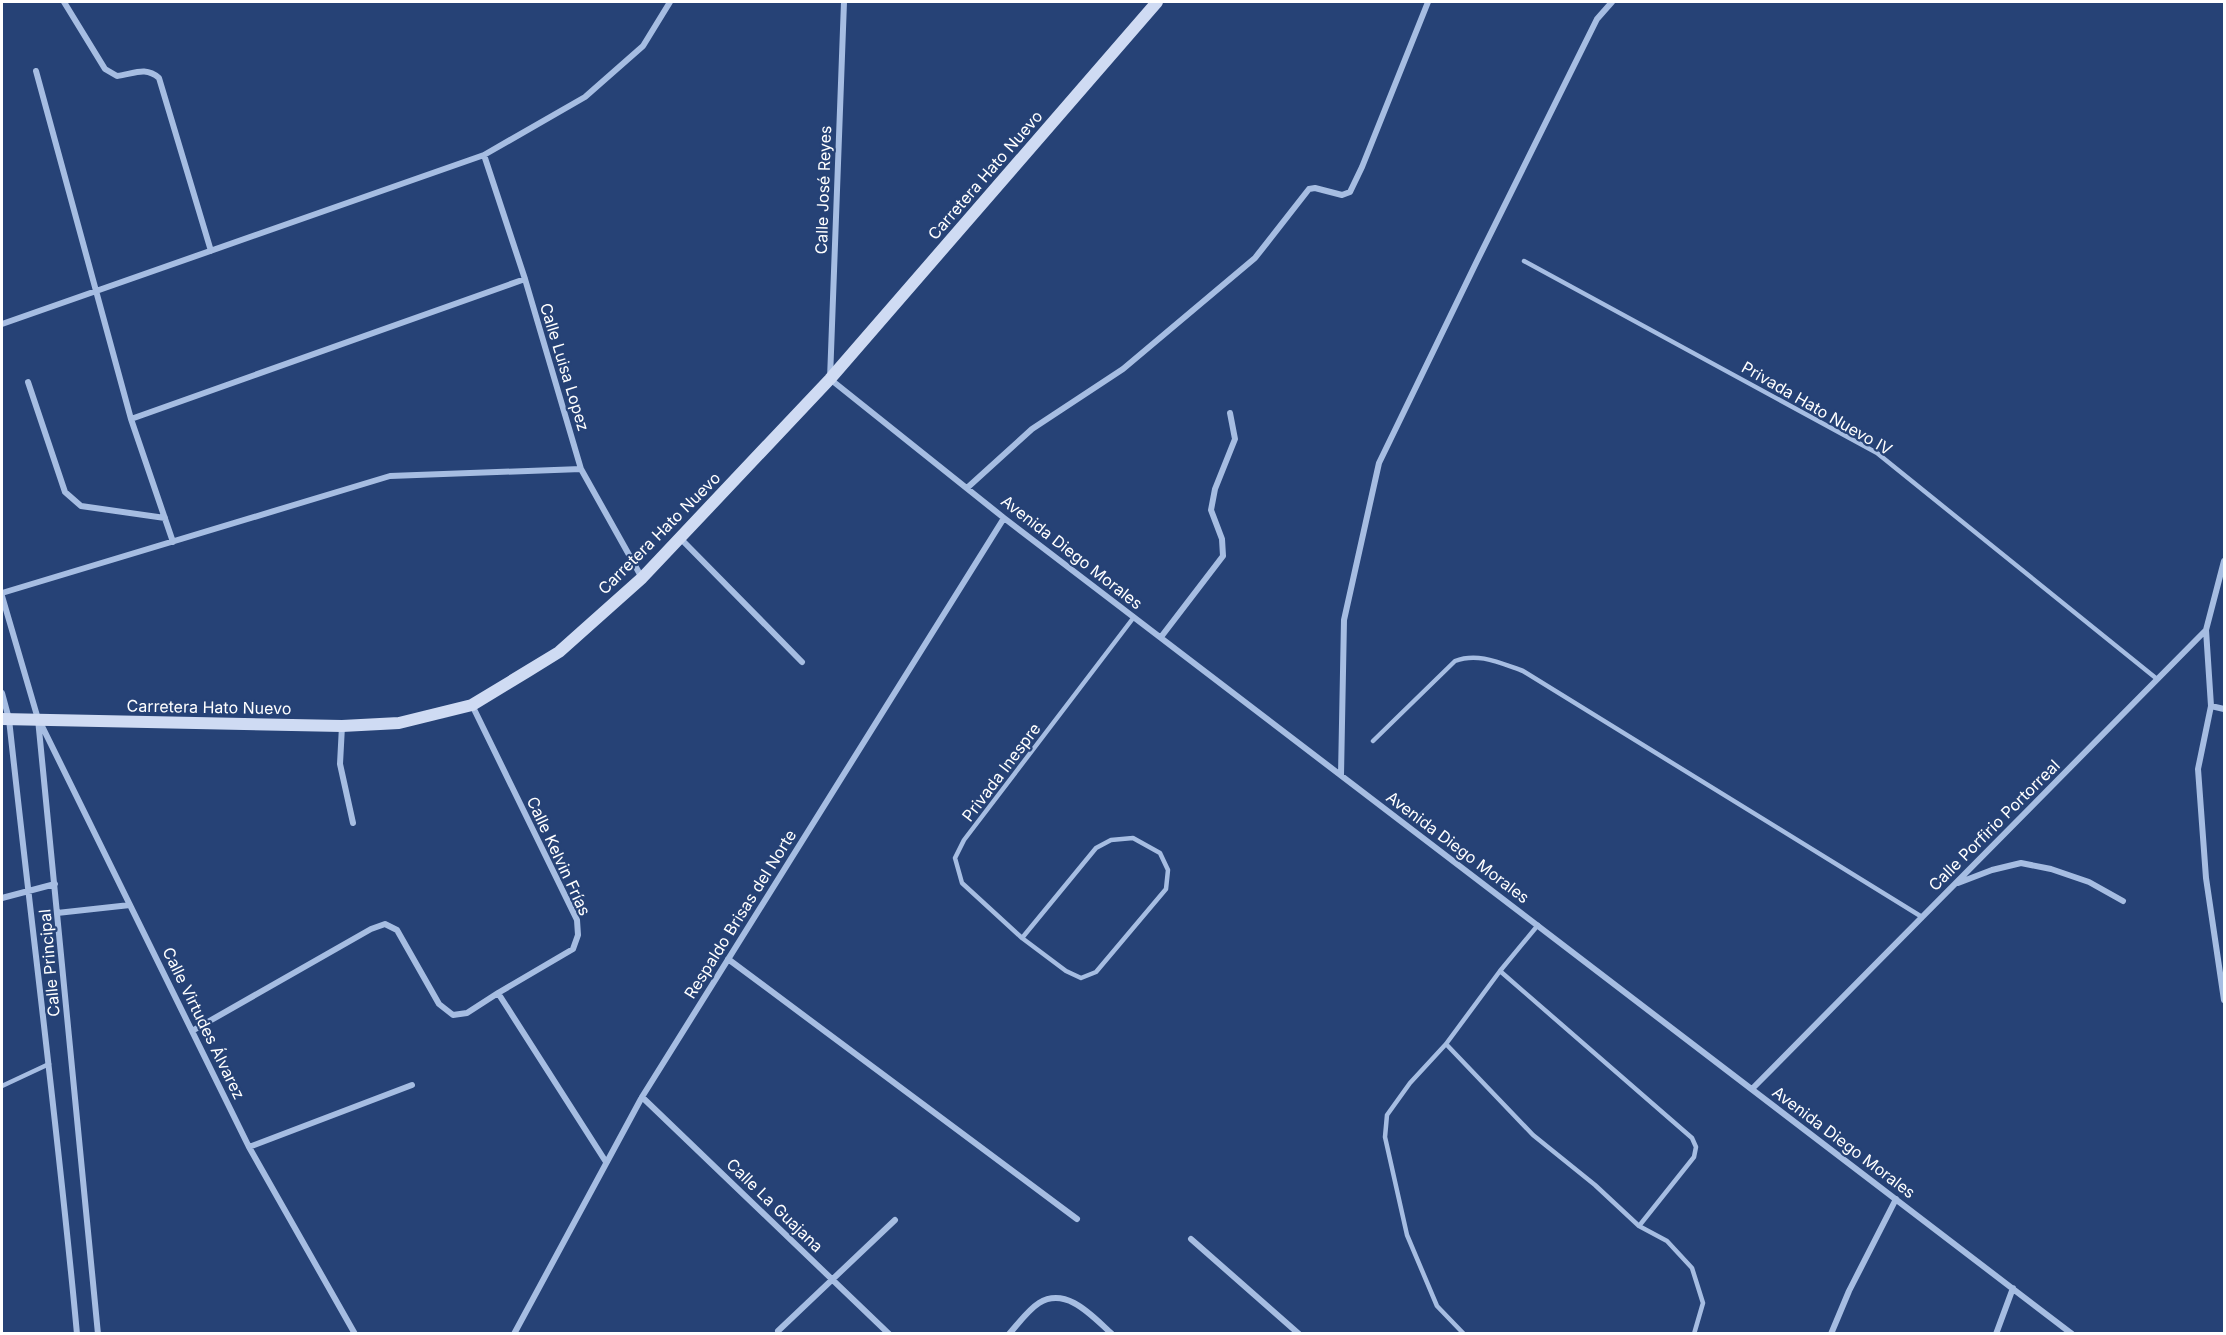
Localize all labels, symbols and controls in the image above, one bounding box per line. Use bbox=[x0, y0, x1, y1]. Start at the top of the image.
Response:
street label: Carretera Hato Nuevo bbox=[923, 106, 1047, 244]
street label: Calle José Reyes bbox=[811, 125, 835, 255]
street label: Calle Luisa Lopez bbox=[536, 301, 594, 433]
street label: Privada Hato Nuevo IV bbox=[1738, 357, 1896, 459]
street label: Carretera Hato Nuevo bbox=[594, 468, 724, 598]
street label: Avenida Diego Morales bbox=[997, 491, 1147, 613]
street label: Carretera Hato Nuevo bbox=[126, 696, 292, 718]
street label: Privada Inespre bbox=[958, 719, 1044, 825]
street label: Calle Porfirio Portorreal bbox=[1924, 755, 2064, 895]
street label: Avenida Diego Morales bbox=[1383, 787, 1533, 907]
street label: Calle Kelvin Frías bbox=[523, 793, 595, 919]
street label: Respaldo Brisas del Norte bbox=[680, 826, 800, 1002]
street label: Calle Principal bbox=[34, 908, 64, 1018]
street label: Calle Virtudes Álvarez bbox=[158, 944, 250, 1102]
street label: Avenida Diego Morales bbox=[1769, 1082, 1919, 1202]
street label: Calle La Guajana bbox=[723, 1154, 827, 1256]

